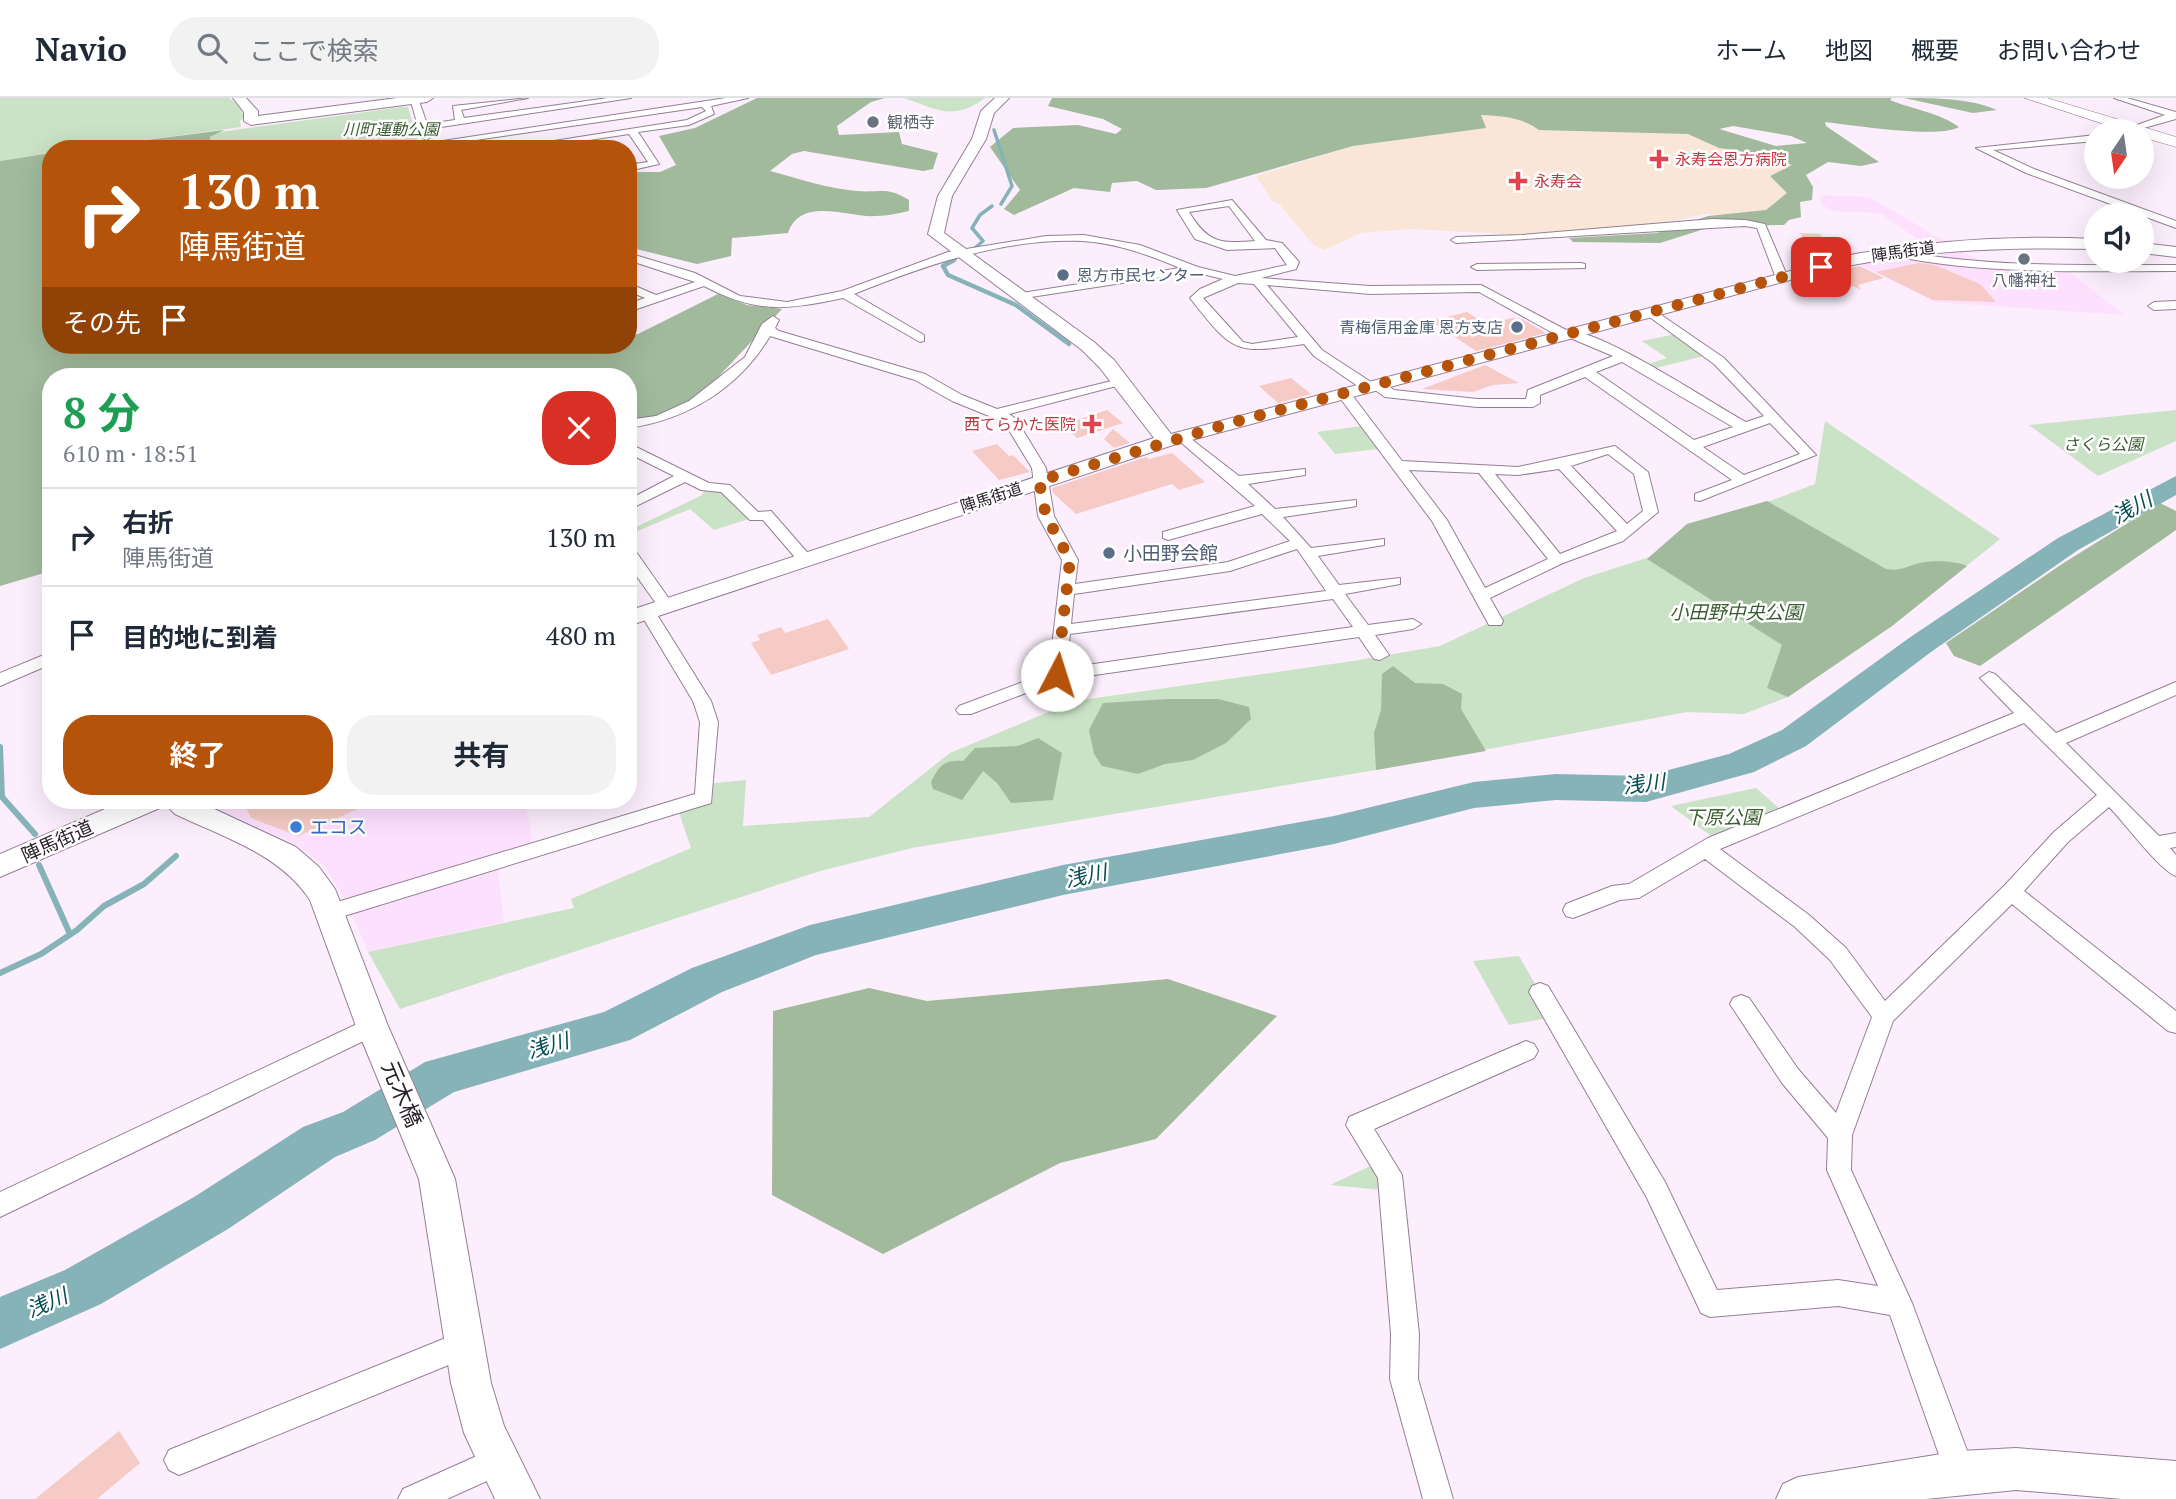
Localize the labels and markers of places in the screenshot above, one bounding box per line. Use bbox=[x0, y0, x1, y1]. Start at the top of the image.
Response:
place label: 観栖寺 bbox=[887, 111, 935, 133]
marker: 観栖寺 bbox=[865, 114, 881, 130]
place label: 永寿会恩方病院 bbox=[1675, 148, 1787, 170]
marker: 永寿会恩方病院 bbox=[1649, 149, 1669, 169]
place label: 永寿会 bbox=[1534, 170, 1582, 192]
marker: 永寿会 bbox=[1508, 171, 1528, 191]
pin bbox=[1791, 237, 1851, 297]
marker: 八幡神社 bbox=[2016, 251, 2032, 267]
place label: 恩方市民センター bbox=[1077, 264, 1205, 286]
marker: 恩方市民センター bbox=[1055, 267, 1071, 283]
place label: 八幡神社 bbox=[1992, 269, 2056, 291]
place label: 青梅信用金庫 恩方支店 bbox=[1339, 316, 1503, 338]
marker: 青梅信用金庫 恩方支店 bbox=[1509, 319, 1525, 335]
place label: 西てらかた医院 bbox=[964, 413, 1076, 435]
marker: 西てらかた医院 bbox=[1082, 414, 1102, 434]
place label: 小田野会館 bbox=[1123, 540, 1218, 565]
marker: 小田野会館 bbox=[1101, 545, 1117, 561]
place label: エコス bbox=[310, 814, 367, 839]
marker: エコス bbox=[288, 819, 304, 835]

